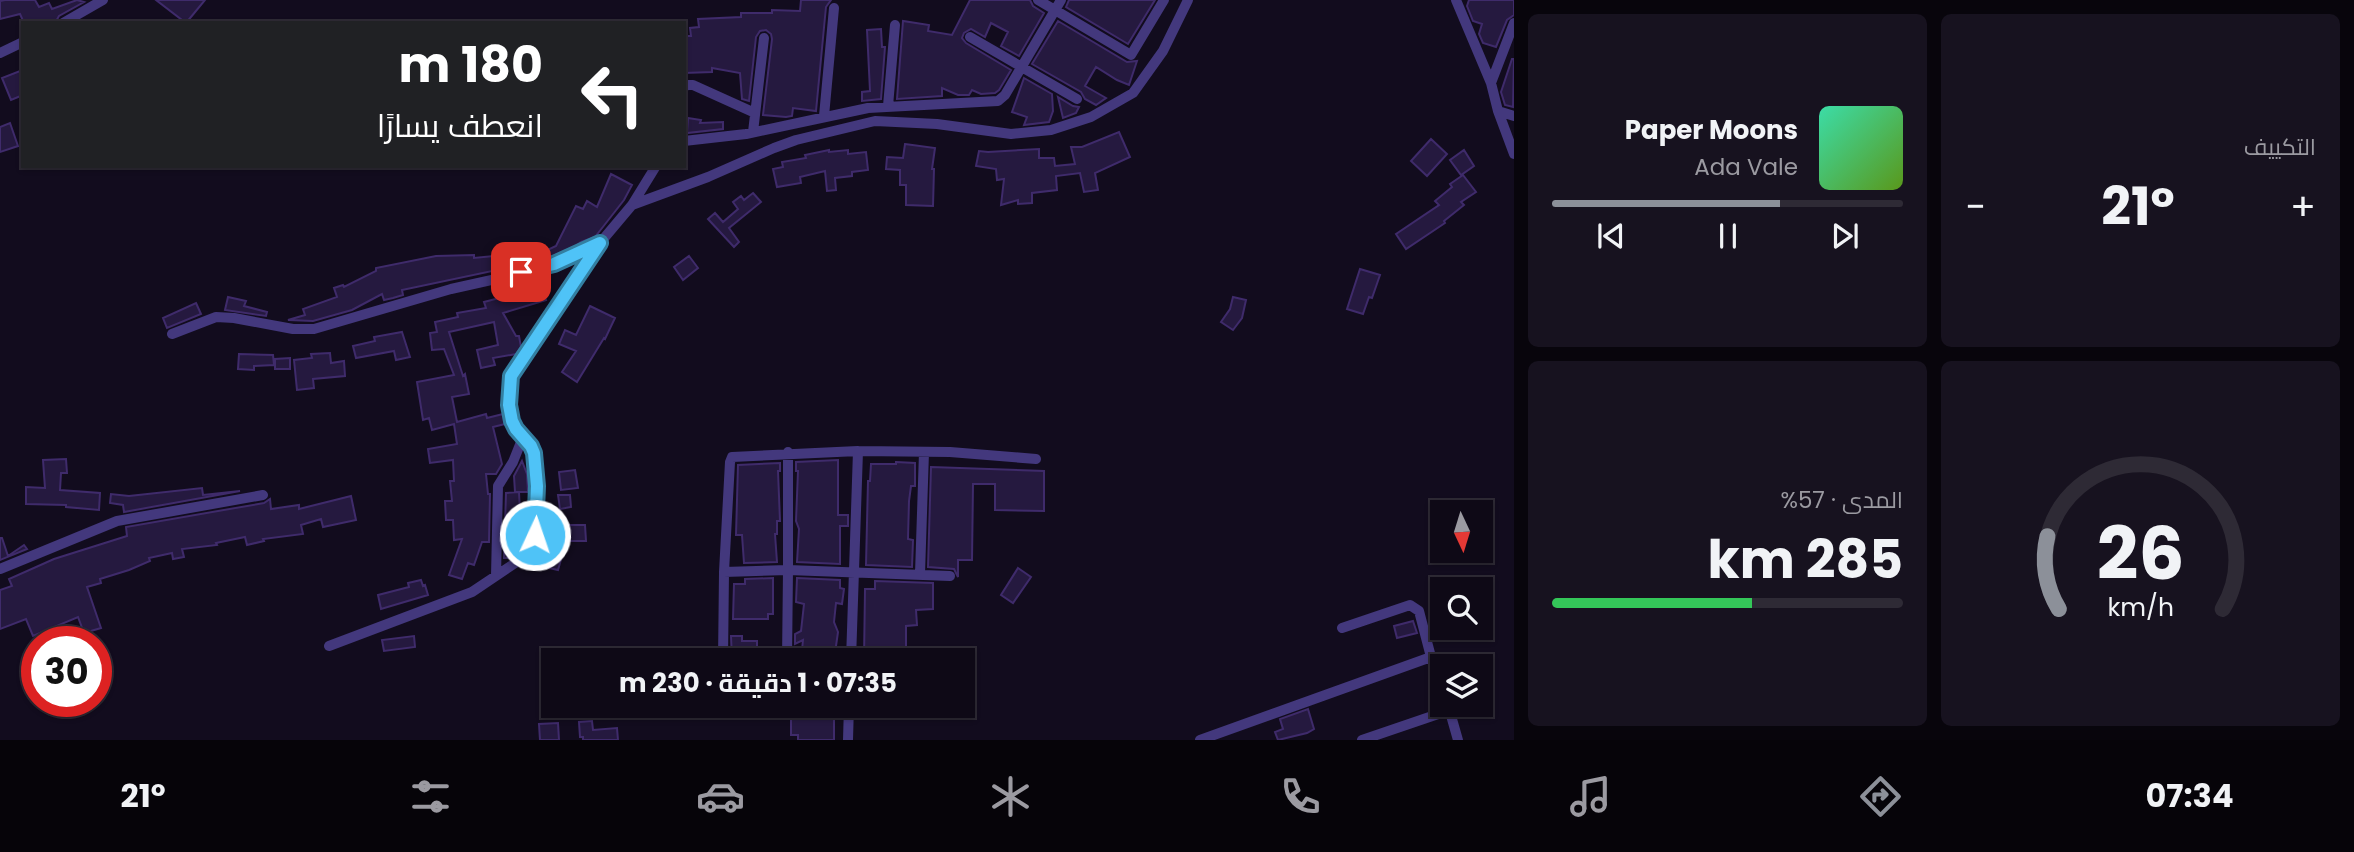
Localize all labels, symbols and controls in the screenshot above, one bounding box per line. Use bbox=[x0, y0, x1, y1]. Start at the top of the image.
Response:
text: 180 m bbox=[399, 31, 543, 99]
icon: left bbox=[567, 49, 658, 140]
text: انعطف يسارًا bbox=[377, 103, 543, 148]
text: Paper Moons bbox=[1625, 112, 1798, 148]
text: التكييف bbox=[2244, 131, 2316, 163]
text: Ada Vale bbox=[1694, 151, 1798, 183]
text: 21° bbox=[2101, 170, 2175, 243]
text: − bbox=[1965, 180, 1986, 233]
text: + bbox=[2290, 180, 2316, 233]
icon: previous bbox=[1592, 217, 1630, 255]
icon: pause bbox=[1709, 217, 1747, 255]
icon: next bbox=[1826, 217, 1864, 255]
pin bbox=[491, 242, 551, 302]
icon: arrive bbox=[502, 253, 540, 291]
text: المدى · 57% bbox=[1780, 484, 1903, 516]
position arrow bbox=[498, 498, 572, 572]
north arrow bbox=[1430, 500, 1493, 564]
map controls bbox=[1430, 500, 1493, 717]
text: 26 bbox=[2097, 504, 2184, 605]
text: 285 km bbox=[1708, 523, 1903, 596]
button: search bbox=[1430, 577, 1493, 640]
text: km/h bbox=[2107, 590, 2174, 625]
speed limit sign: 30 bbox=[21, 626, 112, 717]
button: layers bbox=[1430, 654, 1493, 717]
text: 07:35 · 1 دقيقة · 230 m bbox=[619, 665, 897, 701]
icon: filters bbox=[406, 772, 455, 821]
icon: car bbox=[696, 772, 745, 821]
icon: climate bbox=[986, 772, 1035, 821]
icon: phone bbox=[1276, 772, 1325, 821]
icon: music bbox=[1566, 772, 1615, 821]
icon: directions bbox=[1856, 772, 1905, 821]
text: 21° bbox=[120, 773, 166, 818]
text: 07:34 bbox=[2145, 773, 2234, 818]

